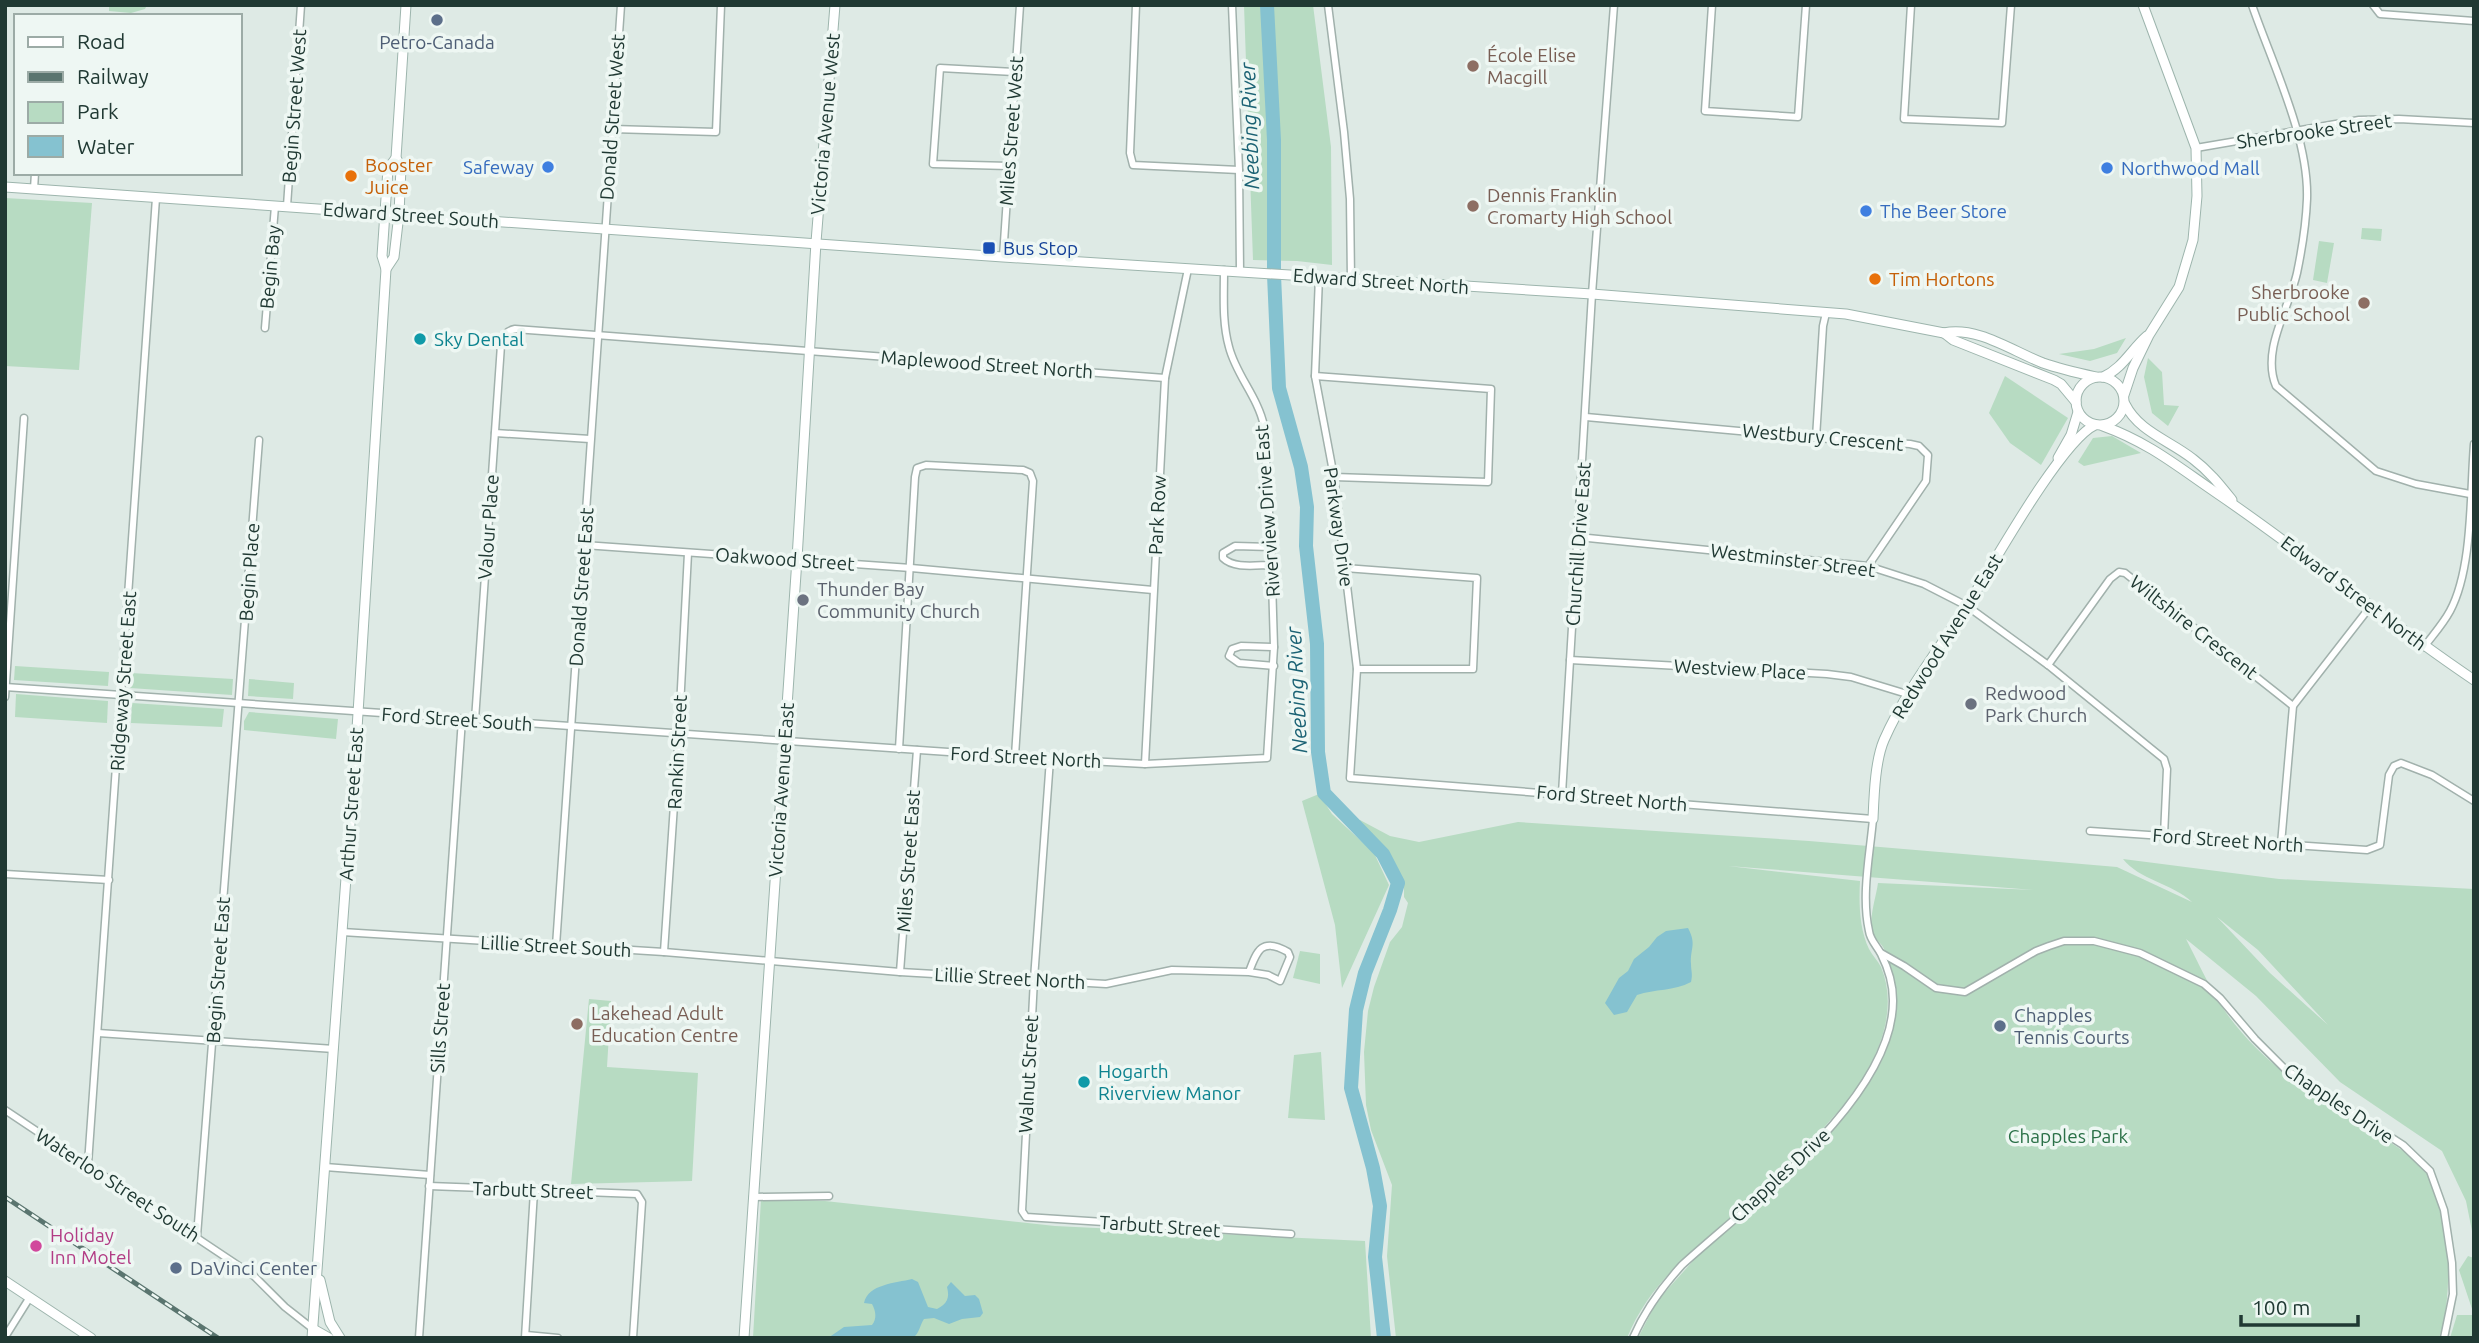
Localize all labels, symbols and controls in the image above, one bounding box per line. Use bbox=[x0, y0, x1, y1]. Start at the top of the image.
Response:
marker: Petro-Canada bbox=[429, 12, 445, 28]
legend bbox=[14, 14, 242, 175]
street label: Begin Street West bbox=[278, 28, 310, 184]
text: Road bbox=[77, 29, 125, 53]
place label: Petro-Canada bbox=[379, 31, 495, 53]
street label: Victoria Avenue West bbox=[806, 32, 844, 216]
street label: Donald Street West bbox=[595, 33, 629, 201]
place label: École Elise Macgill bbox=[1487, 44, 1576, 88]
street label: Miles Street West bbox=[995, 55, 1027, 207]
marker: École Elise Macgill bbox=[1465, 58, 1481, 74]
water label: Neebing River bbox=[1235, 61, 1263, 190]
text: Railway bbox=[77, 64, 149, 88]
text: Park bbox=[77, 99, 119, 123]
street label: Sherbrooke Street bbox=[2235, 109, 2393, 153]
text: Water bbox=[77, 134, 135, 158]
place label: Booster Juice bbox=[365, 154, 433, 198]
place label: Safeway bbox=[463, 156, 534, 178]
place label: Northwood Mall bbox=[2121, 157, 2260, 179]
marker: Safeway bbox=[540, 159, 556, 175]
marker: Northwood Mall bbox=[2099, 160, 2115, 176]
marker: Booster Juice bbox=[343, 168, 359, 184]
place label: Dennis Franklin Cromarty High School bbox=[1487, 184, 1672, 228]
street label: Edward Street South bbox=[322, 198, 500, 232]
marker: Dennis Franklin Cromarty High School bbox=[1465, 198, 1481, 214]
place label: The Beer Store bbox=[1880, 200, 2007, 222]
marker: The Beer Store bbox=[1858, 203, 1874, 219]
street label: Begin Bay bbox=[255, 224, 285, 310]
place label: Bus Stop bbox=[1003, 237, 1078, 259]
marker: Bus Stop bbox=[981, 240, 997, 256]
street label: Edward Street North bbox=[1292, 264, 1470, 298]
place label: Tim Hortons bbox=[1889, 268, 1995, 290]
marker: Tim Hortons bbox=[1867, 271, 1883, 287]
place label: Sherbrooke Public School bbox=[2237, 281, 2350, 325]
marker: Sherbrooke Public School bbox=[2356, 295, 2372, 311]
place label: Sky Dental bbox=[434, 328, 524, 350]
marker: Sky Dental bbox=[412, 331, 428, 347]
street label: Maplewood Street North bbox=[880, 346, 1094, 382]
street label: Westbury Crescent bbox=[1741, 419, 1905, 455]
street label: Riverview Drive East bbox=[1250, 424, 1284, 598]
street label: Churchill Drive East bbox=[1561, 461, 1595, 627]
street label: Parkway Drive bbox=[1320, 466, 1358, 588]
street label: Valour Place bbox=[473, 474, 503, 580]
street label: Park Row bbox=[1144, 474, 1170, 555]
street label: Donald Street East bbox=[564, 506, 598, 667]
street label: Begin Place bbox=[235, 522, 263, 622]
street label: Edward Street North bbox=[2277, 531, 2431, 655]
street label: Westminster Street bbox=[1709, 539, 1877, 581]
street label: Oakwood Street bbox=[715, 543, 856, 575]
street label: Redwood Avenue East bbox=[1887, 549, 2007, 723]
street label: Wiltshire Crescent bbox=[2126, 570, 2263, 684]
place label: Thunder Bay Community Church bbox=[817, 578, 980, 622]
street label: Ridgeway Street East bbox=[106, 590, 140, 772]
marker: Thunder Bay Community Church bbox=[795, 592, 811, 608]
water label: Neebing River bbox=[1281, 625, 1311, 754]
street label: Westview Place bbox=[1673, 655, 1807, 683]
place label: Redwood Park Church bbox=[1985, 682, 2087, 726]
street label: Rankin Street bbox=[663, 694, 691, 810]
marker: Redwood Park Church bbox=[1963, 696, 1979, 712]
street label: Victoria Avenue East bbox=[764, 701, 798, 878]
street label: Ford Street South bbox=[381, 703, 533, 735]
street label: Arthur Street East bbox=[335, 726, 367, 881]
street label: Ford Street North bbox=[950, 742, 1102, 772]
street label: Ford Street North bbox=[1536, 780, 1688, 816]
street label: Miles Street East bbox=[892, 789, 924, 933]
street label: Ford Street North bbox=[2152, 824, 2304, 856]
street label: Begin Street East bbox=[202, 895, 234, 1044]
street label: Lillie Street South bbox=[480, 931, 632, 961]
street label: Lillie Street North bbox=[934, 963, 1086, 993]
street label: Sills Street bbox=[426, 982, 454, 1074]
place label: Lakehead Adult Education Centre bbox=[591, 1002, 739, 1046]
place label: Chapples Tennis Courts bbox=[2014, 1004, 2130, 1048]
street label: Walnut Street bbox=[1014, 1014, 1042, 1134]
marker: Lakehead Adult Education Centre bbox=[569, 1016, 585, 1032]
marker: Chapples Tennis Courts bbox=[1992, 1018, 2008, 1034]
street label: Chapples Drive bbox=[2280, 1058, 2398, 1148]
place label: Hogarth Riverview Manor bbox=[1098, 1060, 1241, 1104]
marker: Hogarth Riverview Manor bbox=[1076, 1074, 1092, 1090]
street label: Chapples Drive bbox=[1726, 1123, 1834, 1227]
street label: Waterloo Street South bbox=[32, 1124, 204, 1246]
park label: Chapples Park bbox=[2008, 1125, 2129, 1147]
street label: Tarbutt Street bbox=[472, 1177, 594, 1203]
street label: Tarbutt Street bbox=[1099, 1211, 1222, 1241]
place label: Holiday Inn Motel bbox=[50, 1224, 131, 1268]
marker: Holiday Inn Motel bbox=[28, 1238, 44, 1254]
place label: DaVinci Center bbox=[190, 1257, 317, 1279]
marker: DaVinci Center bbox=[168, 1260, 184, 1276]
scale bar bbox=[2241, 1284, 2358, 1328]
text: 100 m bbox=[2252, 1295, 2310, 1319]

